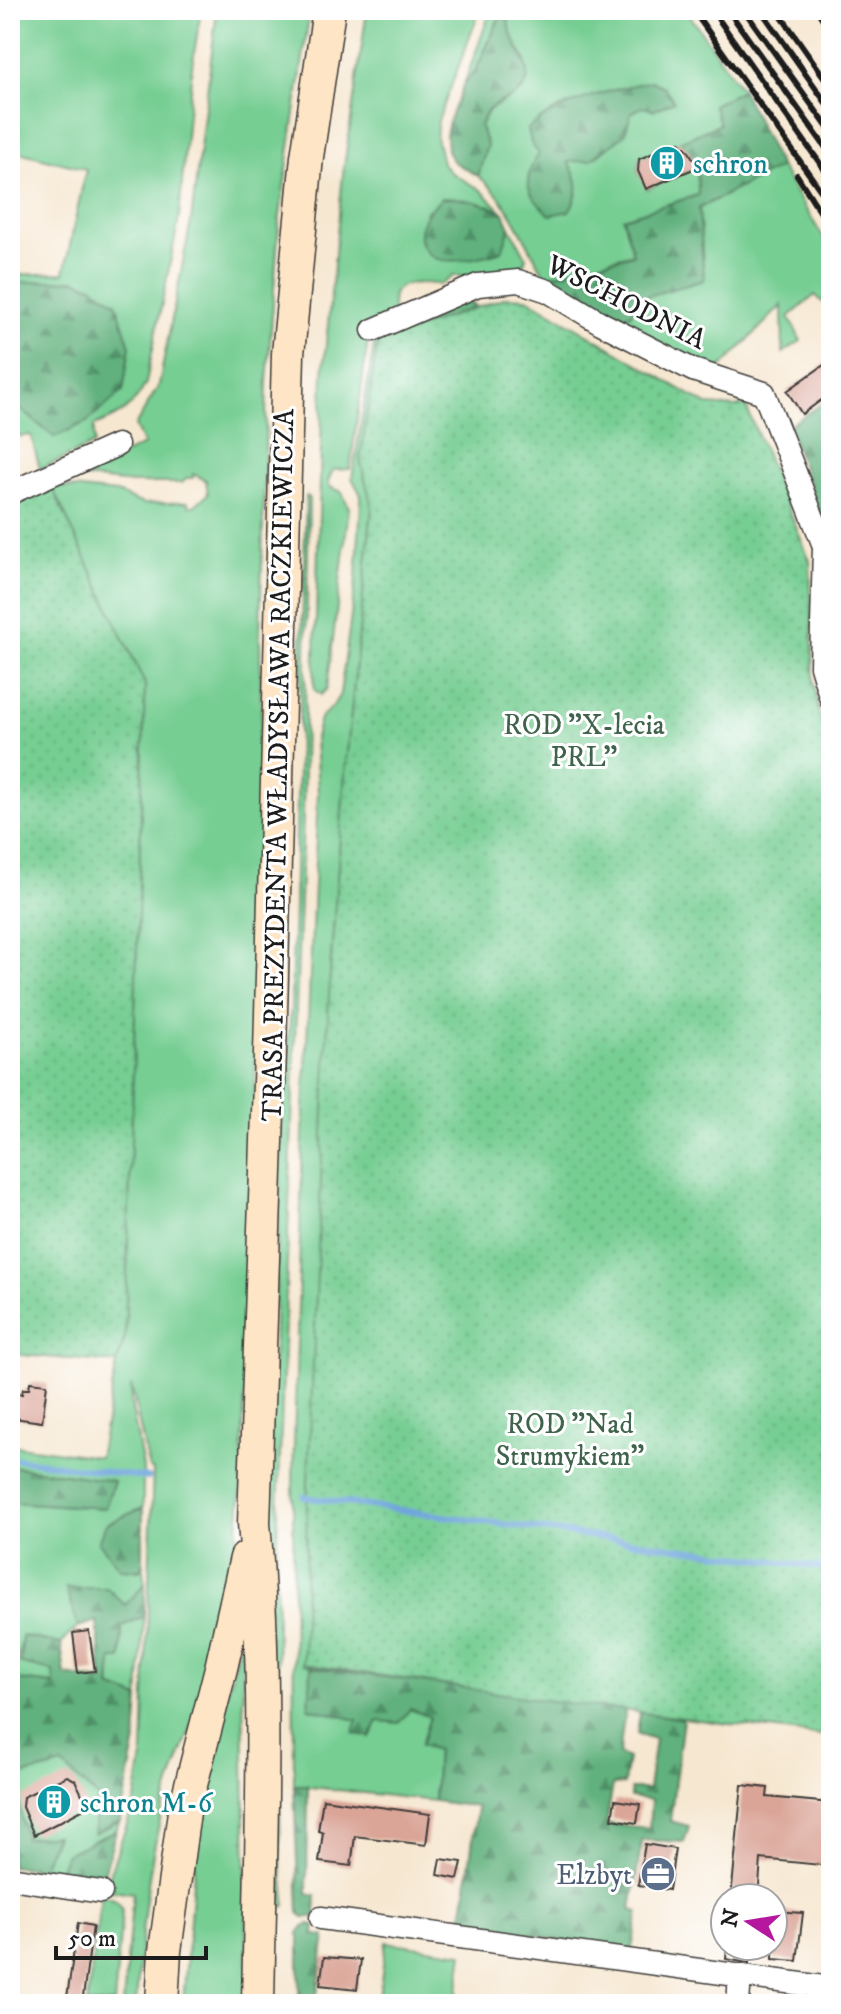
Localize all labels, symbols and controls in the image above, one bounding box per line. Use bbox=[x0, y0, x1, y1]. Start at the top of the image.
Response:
building icon: schron bbox=[648, 144, 686, 182]
place label: schron bbox=[693, 147, 768, 182]
street label: WSCHODNIA bbox=[540, 247, 713, 358]
street label: TRASA PREZYDENTA WŁADYSŁAWA RACZKIEWICZA bbox=[255, 407, 302, 1122]
park label: ROD "X-lecia PRL" bbox=[503, 708, 665, 775]
park label: ROD "Nad Strumykiem" bbox=[496, 1407, 644, 1474]
building icon: schron M-6 bbox=[35, 1783, 73, 1821]
place label: schron M-6 bbox=[80, 1786, 214, 1821]
office icon: Elzbyt bbox=[639, 1855, 677, 1893]
place label: Elzbyt bbox=[556, 1858, 632, 1893]
north arrow bbox=[709, 1882, 789, 1962]
text: N bbox=[716, 1907, 746, 1930]
scale bar bbox=[56, 1910, 206, 1960]
text: 50 m bbox=[68, 1924, 116, 1954]

